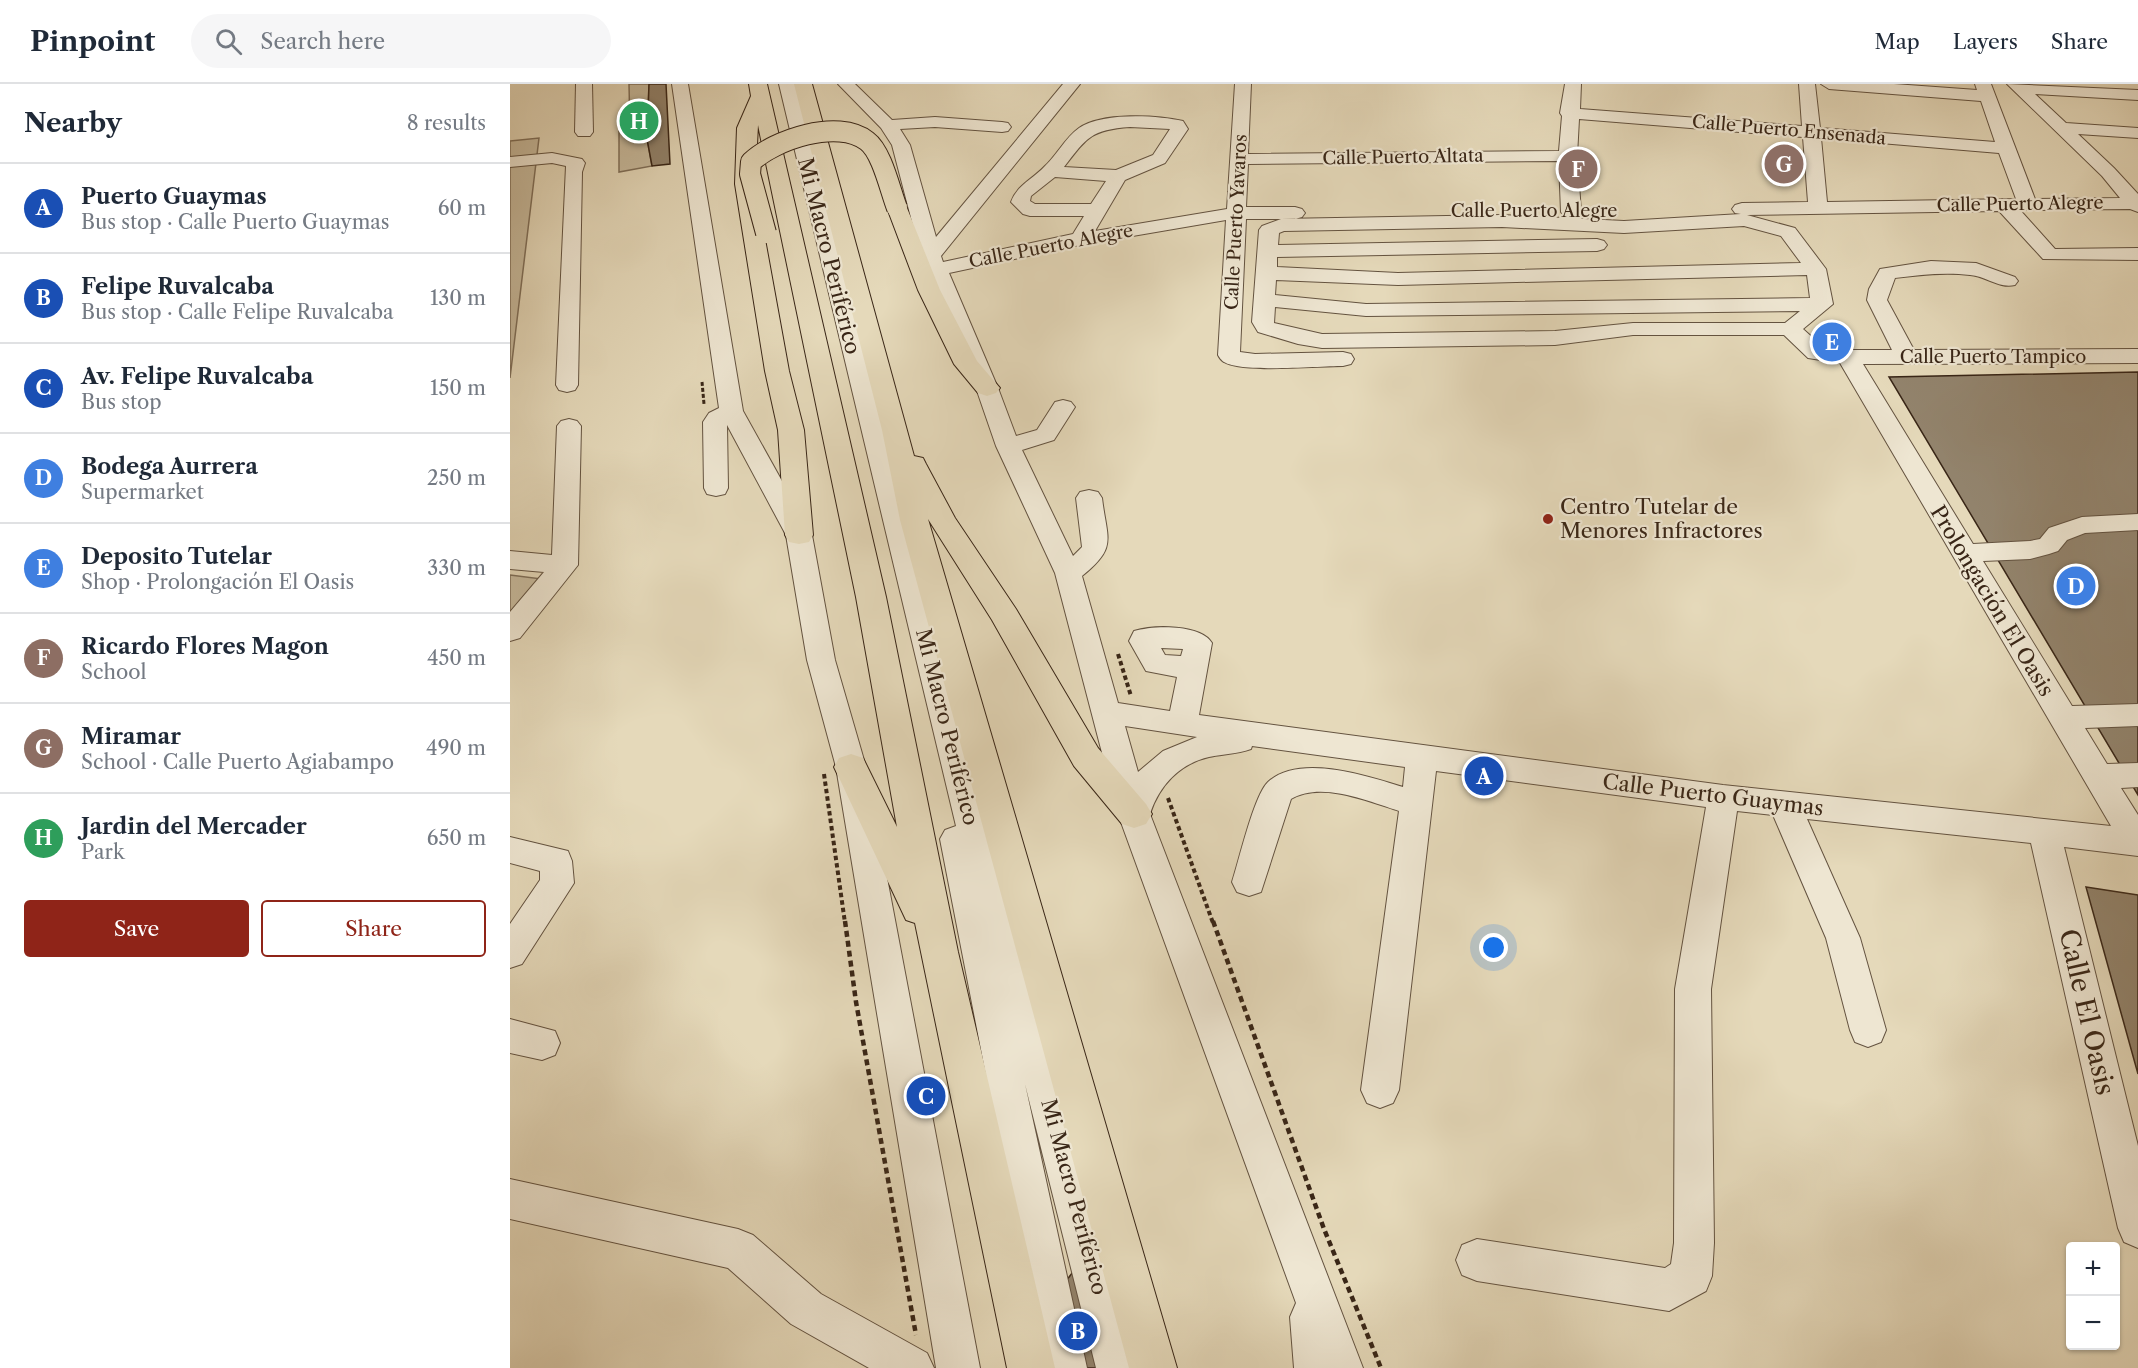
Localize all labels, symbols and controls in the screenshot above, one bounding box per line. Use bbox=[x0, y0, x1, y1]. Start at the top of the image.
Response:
search box bbox=[191, 14, 611, 68]
text: Pinpoint bbox=[30, 24, 155, 58]
icon: search bbox=[212, 25, 245, 58]
text: Search here bbox=[260, 28, 385, 55]
text: Map bbox=[1875, 29, 1920, 54]
text: Layers bbox=[1953, 29, 2018, 54]
text: Share bbox=[2051, 29, 2108, 54]
pin: H bbox=[620, 99, 658, 144]
text: Nearby bbox=[24, 107, 122, 139]
text: 8 results bbox=[407, 111, 486, 135]
street label: Calle Puerto Ensenada bbox=[1691, 111, 1887, 149]
street label: Calle Puerto Yavaros bbox=[1220, 133, 1252, 311]
pin: G bbox=[1764, 142, 1804, 187]
street label: Calle Puerto Altata bbox=[1322, 145, 1484, 169]
pin: F bbox=[1558, 146, 1598, 191]
street label: Mi Macro Periférico bbox=[793, 155, 866, 357]
text: Puerto Guaymas bbox=[81, 183, 267, 210]
street label: Calle Puerto Alegre bbox=[1936, 192, 2104, 216]
text: A bbox=[36, 196, 51, 220]
text: 60 m bbox=[438, 196, 486, 220]
street label: Calle Puerto Alegre bbox=[1451, 200, 1617, 222]
text: Bus stop · Calle Puerto Guaymas bbox=[81, 210, 390, 234]
street label: Calle Puerto Alegre bbox=[967, 219, 1135, 273]
text: Felipe Ruvalcaba bbox=[81, 273, 274, 300]
text: B bbox=[36, 286, 51, 310]
text: 130 m bbox=[430, 286, 486, 310]
text: Bus stop · Calle Felipe Ruvalcaba bbox=[81, 300, 394, 324]
pin: E bbox=[1812, 320, 1852, 364]
street label: Calle Puerto Tampico bbox=[1900, 346, 2086, 368]
text: Av. Felipe Ruvalcaba bbox=[81, 363, 313, 390]
text: C bbox=[35, 376, 52, 400]
text: 150 m bbox=[430, 376, 486, 400]
text: Bus stop bbox=[81, 390, 162, 414]
text: Bodega Aurrera bbox=[81, 453, 258, 480]
text: D bbox=[35, 466, 52, 490]
text: 250 m bbox=[427, 466, 486, 490]
text: Supermarket bbox=[81, 480, 204, 504]
place label: Centro Tutelar de Menores Infractores bbox=[1560, 494, 1763, 543]
street label: Prolongación El Oasis bbox=[1926, 501, 2059, 701]
marker: Centro Tutelar de Menores Infractores bbox=[1541, 512, 1555, 526]
text: Deposito Tutelar bbox=[81, 543, 272, 570]
text: E bbox=[36, 556, 51, 580]
text: 330 m bbox=[427, 556, 486, 580]
pin: D bbox=[2056, 564, 2096, 608]
text: Shop · Prolongación El Oasis bbox=[81, 570, 354, 594]
street label: Mi Macro Periférico bbox=[911, 626, 984, 828]
text: Ricardo Flores Magon bbox=[81, 633, 329, 660]
text: F bbox=[37, 646, 50, 670]
text: 450 m bbox=[427, 646, 486, 670]
text: School bbox=[81, 660, 146, 684]
text: Miramar bbox=[81, 723, 181, 750]
text: G bbox=[35, 736, 52, 760]
text: 490 m bbox=[426, 736, 486, 760]
text: School · Calle Puerto Agiabampo bbox=[81, 750, 394, 774]
pin: A bbox=[1464, 754, 1504, 798]
street label: Calle Puerto Guaymas bbox=[1601, 769, 1825, 820]
text: Jardin del Mercader bbox=[81, 813, 307, 840]
text: H bbox=[34, 826, 53, 850]
text: 650 m bbox=[427, 826, 486, 850]
text: Park bbox=[81, 840, 124, 864]
button: Save bbox=[24, 900, 249, 957]
button: Share bbox=[261, 900, 486, 957]
street label: Calle El Oasis bbox=[2052, 926, 2122, 1098]
your location bbox=[1479, 933, 1508, 962]
pin: C bbox=[906, 1074, 946, 1118]
street label: Mi Macro Periférico bbox=[1036, 1096, 1113, 1298]
map controls bbox=[2066, 1242, 2120, 1350]
button: + bbox=[2066, 1242, 2120, 1296]
button: − bbox=[2066, 1296, 2120, 1350]
pin: B bbox=[1058, 1308, 1098, 1354]

